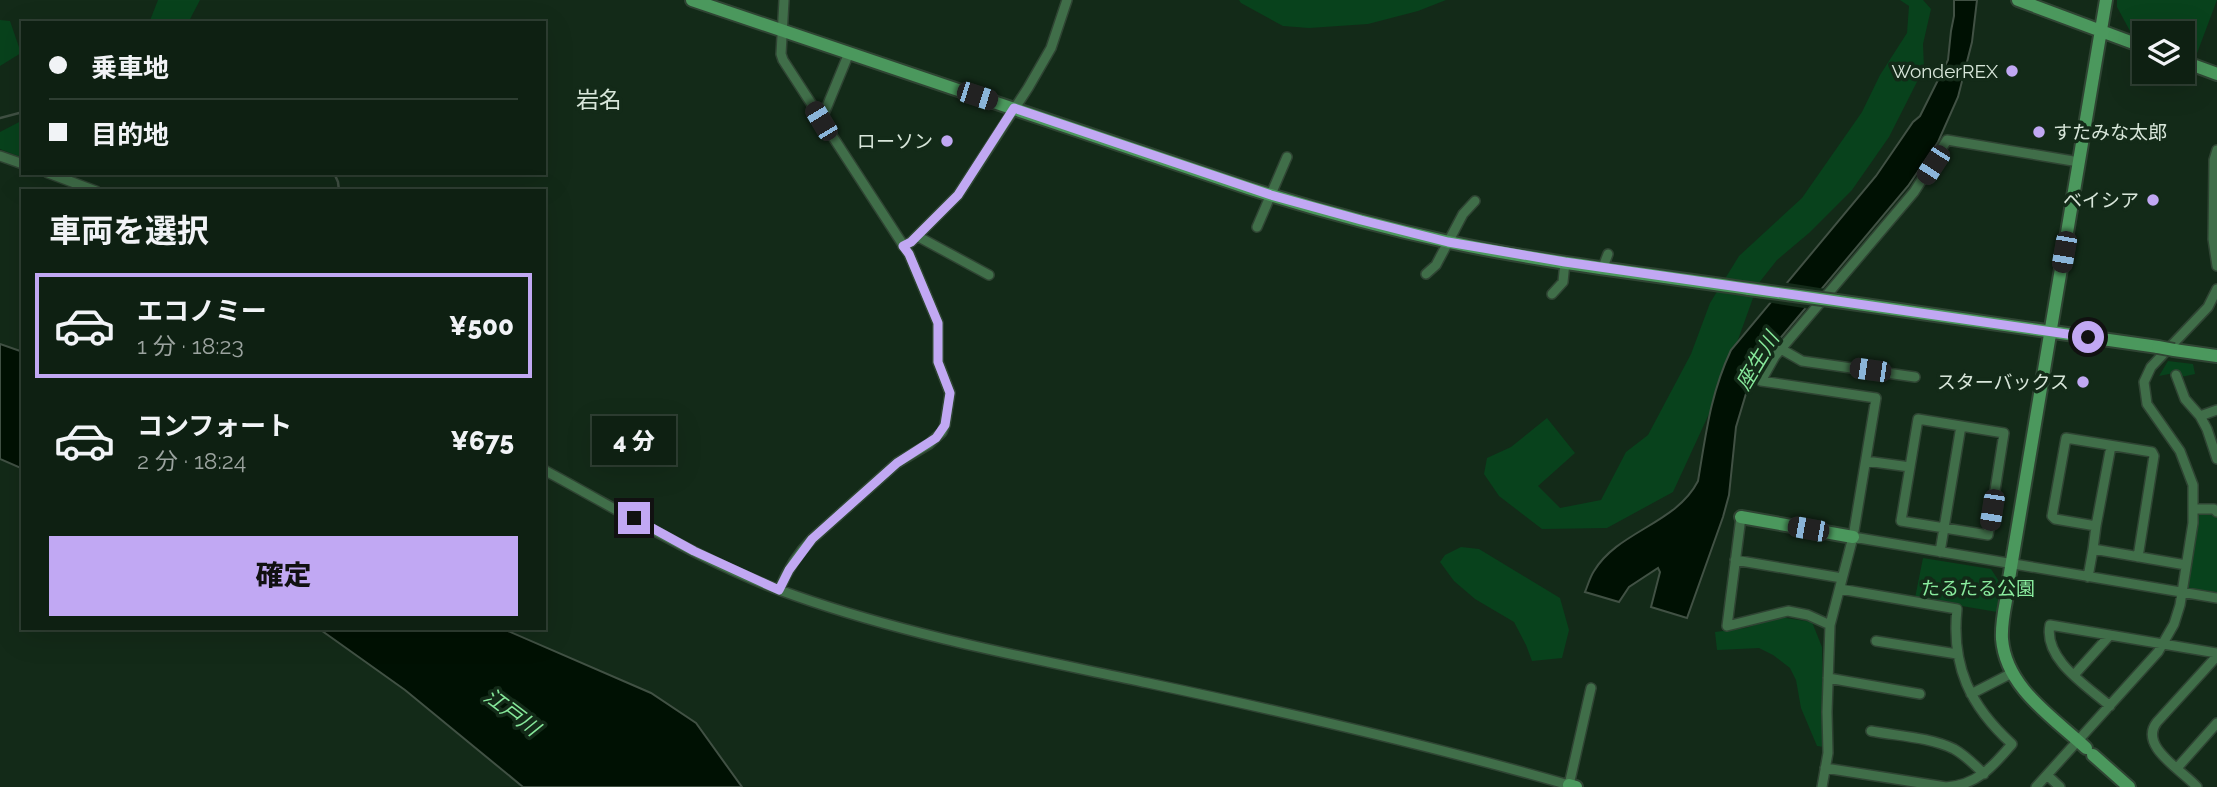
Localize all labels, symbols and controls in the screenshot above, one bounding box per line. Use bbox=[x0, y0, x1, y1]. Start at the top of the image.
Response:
map controls bbox=[2132, 21, 2195, 84]
button: layers bbox=[2132, 21, 2195, 84]
text: 乗車地 bbox=[91, 53, 169, 83]
place label: WonderREX bbox=[1891, 60, 1998, 82]
marker: WonderREX bbox=[2004, 63, 2020, 79]
car bbox=[954, 80, 1001, 112]
district label: 岩名 bbox=[576, 86, 622, 113]
car bbox=[802, 98, 841, 144]
text: 目的地 bbox=[91, 120, 169, 150]
place label: すたみな太郎 bbox=[2053, 121, 2167, 143]
marker: すたみな太郎 bbox=[2031, 124, 2047, 140]
place label: ローソン bbox=[857, 130, 933, 152]
marker: ローソン bbox=[939, 133, 955, 149]
car bbox=[1913, 142, 1954, 188]
place label: ベイシア bbox=[2063, 189, 2139, 211]
marker: ベイシア bbox=[2145, 192, 2161, 208]
text: 車両を選択 bbox=[49, 212, 209, 249]
car bbox=[2051, 229, 2078, 275]
icon: car bbox=[53, 294, 116, 357]
text: エコノミー bbox=[137, 296, 267, 326]
text: ¥500 bbox=[449, 311, 514, 341]
route start bbox=[2072, 321, 2104, 353]
water label: 座生川 bbox=[1730, 326, 1785, 394]
text: 1 分 · 18:23 bbox=[137, 332, 244, 359]
car bbox=[1848, 357, 1893, 383]
place label: スターバックス bbox=[1937, 371, 2069, 393]
marker: スターバックス bbox=[2075, 374, 2091, 390]
icon: car bbox=[53, 409, 116, 472]
text: コンフォート bbox=[137, 411, 292, 441]
callout: 4 分 bbox=[592, 416, 676, 466]
text: ¥675 bbox=[450, 426, 514, 456]
text: 4 分 bbox=[613, 427, 655, 454]
text: 2 分 · 18:24 bbox=[137, 447, 246, 474]
car bbox=[1979, 488, 2006, 532]
route end bbox=[618, 502, 650, 534]
car bbox=[1786, 515, 1831, 543]
button: 確定 bbox=[49, 536, 518, 616]
park label: たるたる公園 bbox=[1921, 577, 2035, 599]
water label: 江戸川 bbox=[479, 683, 546, 742]

